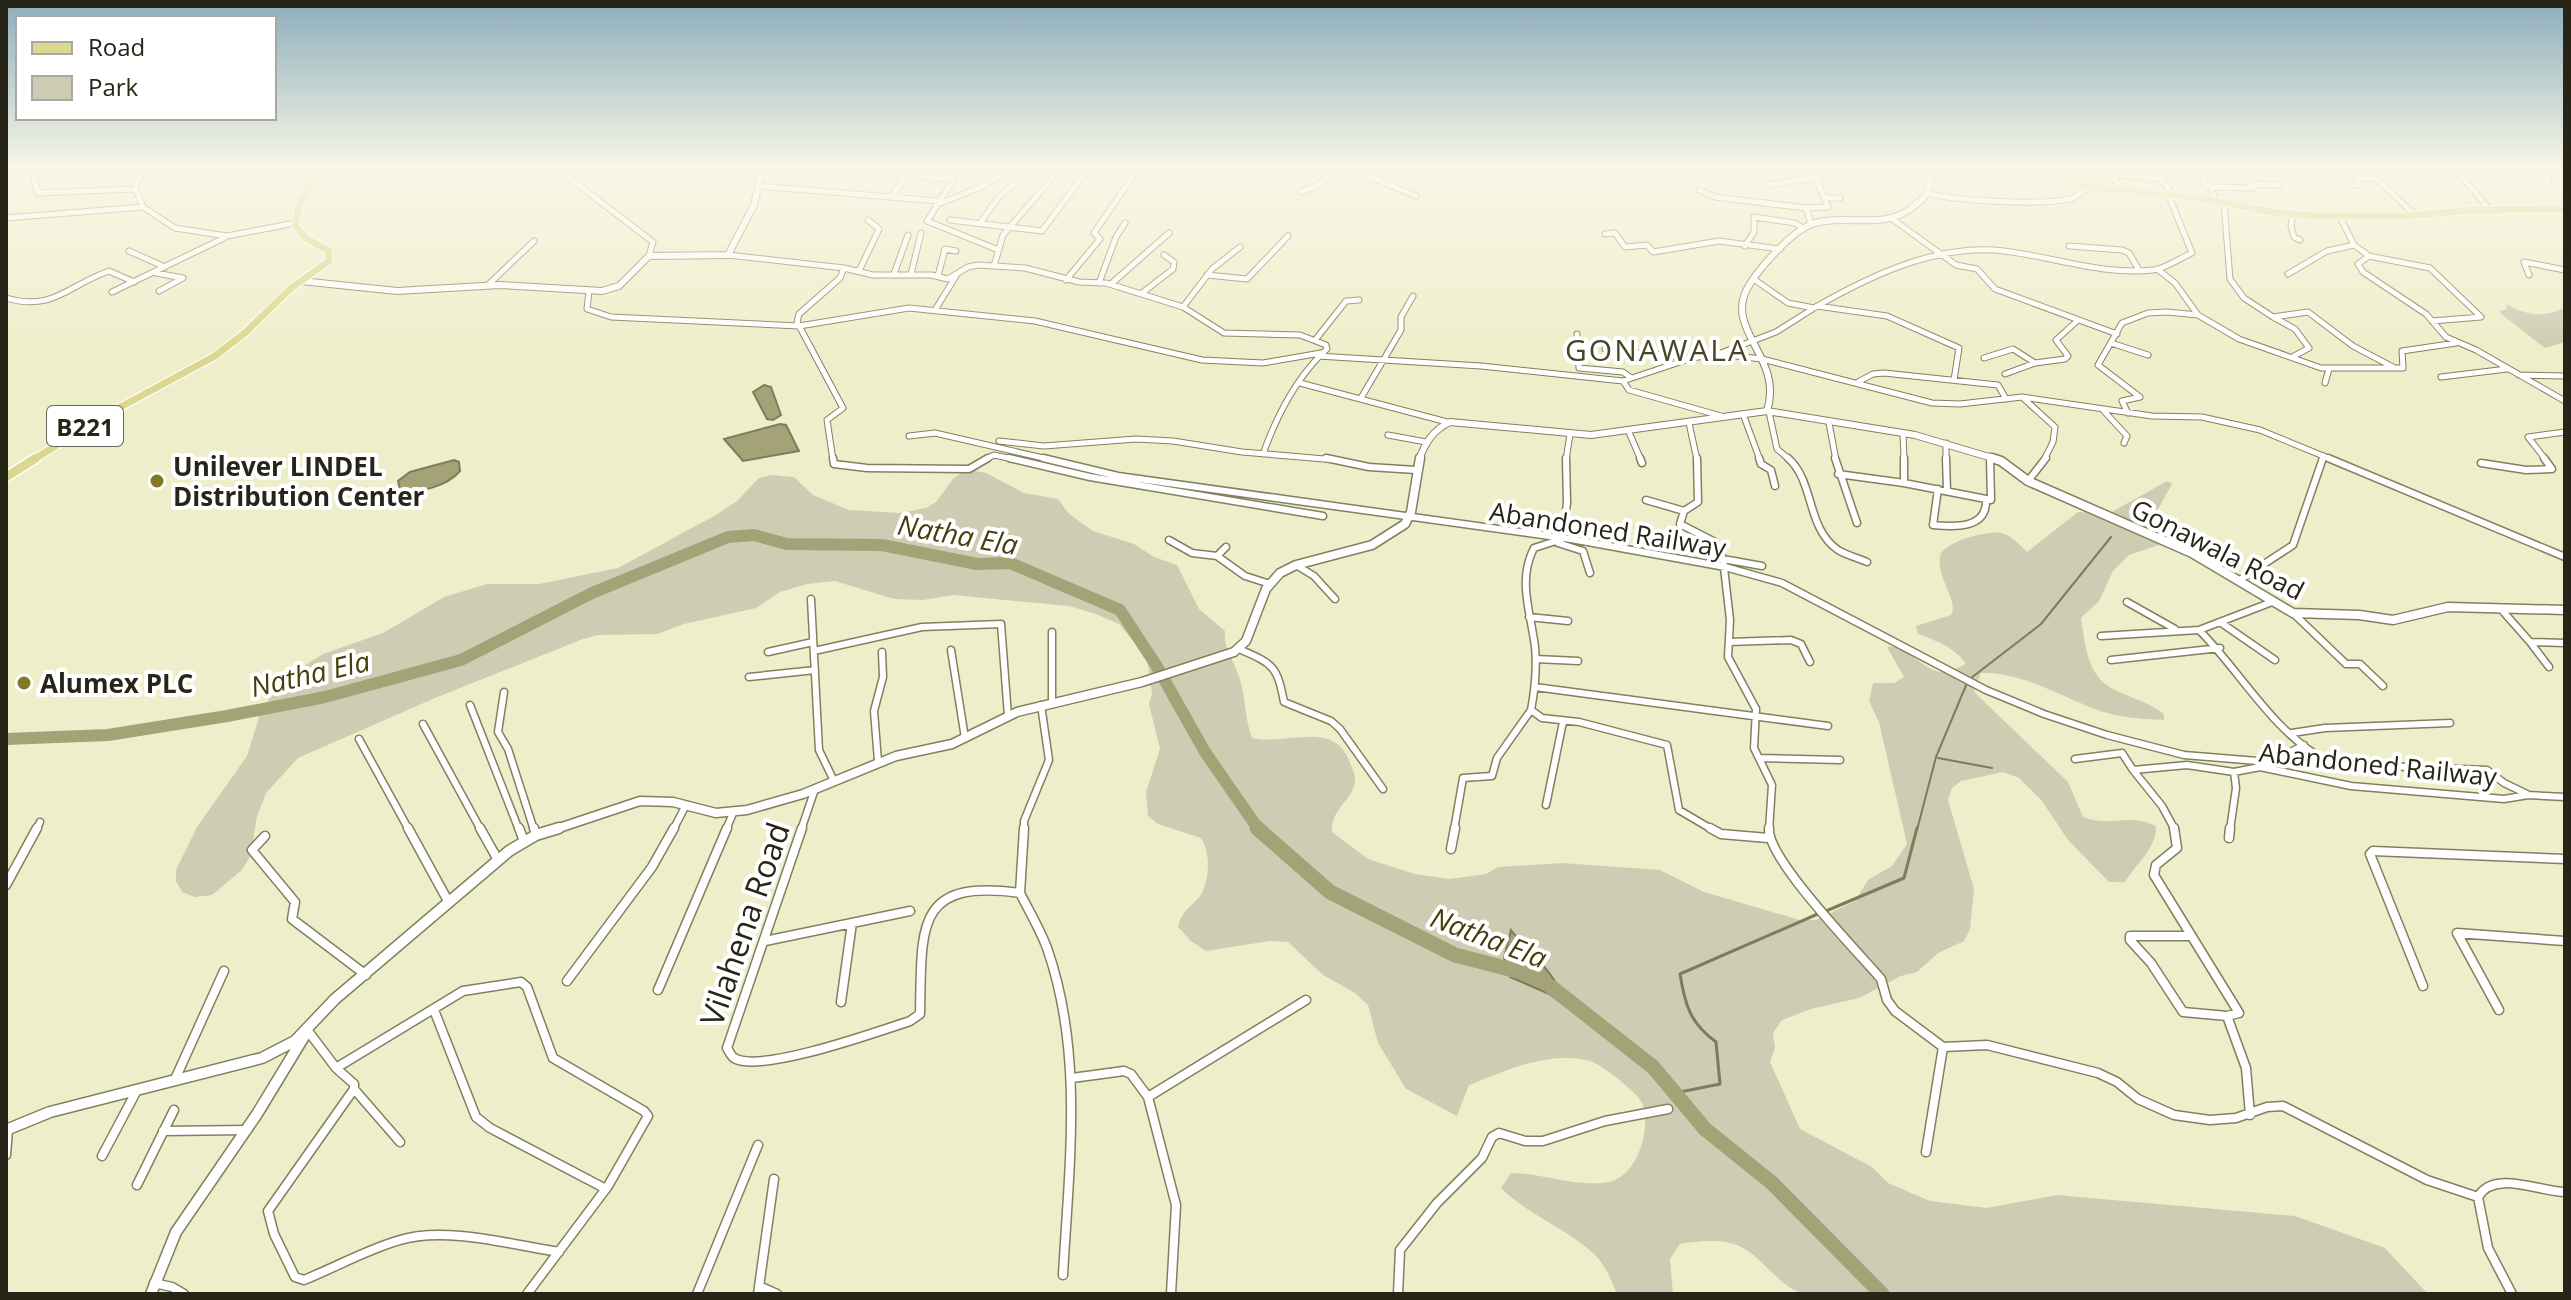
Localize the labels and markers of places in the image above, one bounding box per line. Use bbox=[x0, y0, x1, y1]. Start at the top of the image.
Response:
place label: Unilever LINDEL Distribution Center bbox=[173, 448, 424, 514]
marker: Unilever LINDEL Distribution Center bbox=[148, 472, 166, 490]
place label: Alumex PLC bbox=[40, 665, 193, 701]
marker: Alumex PLC bbox=[15, 674, 33, 692]

